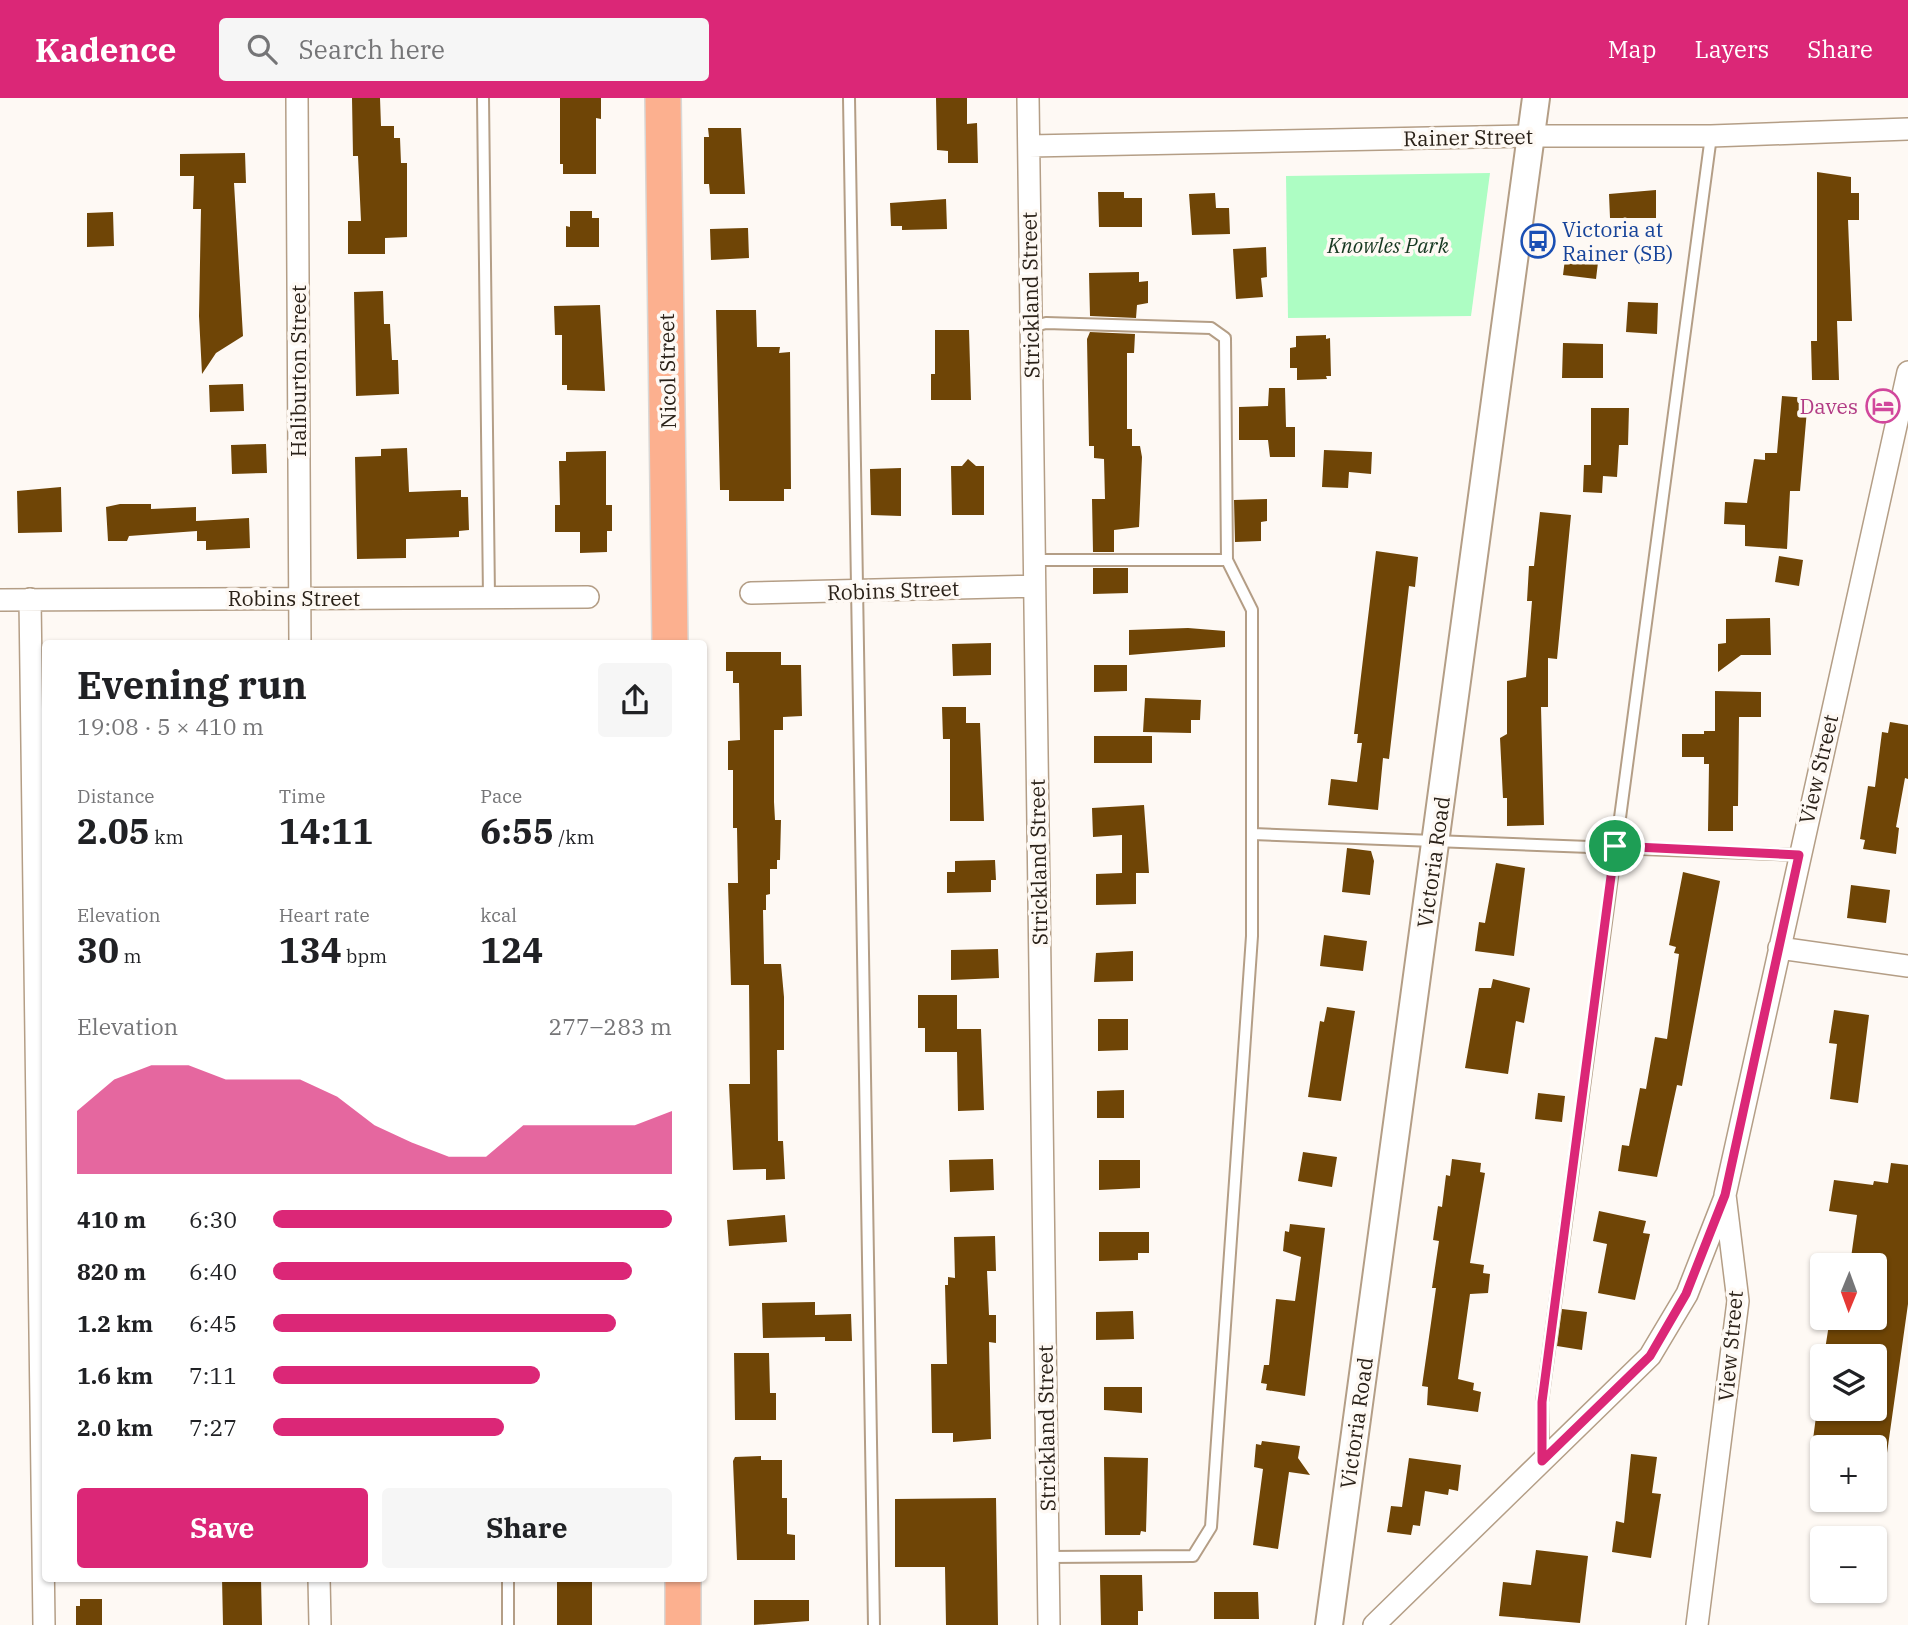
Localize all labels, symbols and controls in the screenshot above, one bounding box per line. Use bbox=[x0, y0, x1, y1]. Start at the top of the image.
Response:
search box bbox=[219, 18, 709, 81]
text: Kadence bbox=[35, 28, 177, 71]
icon: search bbox=[243, 30, 281, 68]
text: Search here bbox=[299, 32, 445, 66]
text: Map bbox=[1608, 33, 1656, 65]
text: Layers bbox=[1694, 33, 1769, 65]
text: Share bbox=[1807, 33, 1873, 65]
street label: Rainer Street bbox=[1403, 122, 1533, 152]
street label: Strickland Street bbox=[1015, 211, 1045, 379]
place label: Victoria at Rainer (SB) bbox=[1562, 215, 1673, 267]
bus stop icon: Victoria at Rainer (SB) bbox=[1519, 222, 1557, 260]
park label: Knowles Park bbox=[1326, 231, 1450, 259]
street label: Haliburton Street bbox=[284, 285, 312, 457]
street label: Nicol Street bbox=[652, 313, 682, 429]
hotel icon: Daves bbox=[1864, 387, 1902, 425]
place label: Daves bbox=[1799, 392, 1858, 420]
street label: Robins Street bbox=[826, 574, 960, 606]
street label: Robins Street bbox=[228, 584, 360, 612]
text: Evening run bbox=[77, 660, 307, 709]
button: share bbox=[598, 663, 672, 737]
text: 19:08 · 5 × 410 m bbox=[77, 711, 264, 741]
street label: View Street bbox=[1792, 711, 1844, 827]
street label: Strickland Street bbox=[1023, 778, 1053, 946]
text: Distance bbox=[77, 784, 155, 808]
text: Time bbox=[279, 784, 325, 808]
text: Pace bbox=[480, 784, 522, 808]
street label: Victoria Road bbox=[1410, 794, 1456, 930]
text: 2.05 bbox=[77, 808, 150, 854]
text: 14:11 bbox=[279, 808, 373, 854]
text: 6:55 bbox=[480, 808, 554, 854]
pin bbox=[1585, 816, 1645, 876]
text: km bbox=[150, 825, 184, 849]
text: /km bbox=[554, 825, 595, 849]
icon: arrive bbox=[1596, 827, 1634, 865]
text: Elevation bbox=[77, 903, 161, 927]
text: Heart rate bbox=[279, 903, 370, 927]
text: kcal bbox=[480, 903, 517, 927]
text: 30 bbox=[77, 927, 119, 973]
text: 134 bbox=[279, 927, 342, 973]
text: 124 bbox=[480, 927, 543, 973]
text: m bbox=[119, 944, 142, 968]
text: bpm bbox=[342, 944, 387, 968]
text: Elevation bbox=[77, 1011, 178, 1041]
text: 277–283 m bbox=[548, 1011, 672, 1041]
text: 410 m bbox=[77, 1204, 146, 1234]
text: 6:30 bbox=[189, 1204, 237, 1234]
north arrow bbox=[1810, 1253, 1886, 1330]
map controls bbox=[1810, 1253, 1887, 1603]
text: 820 m bbox=[77, 1256, 146, 1286]
text: 6:40 bbox=[189, 1256, 237, 1286]
street label: View Street bbox=[1711, 1289, 1749, 1403]
text: 1.2 km bbox=[77, 1308, 153, 1338]
text: 6:45 bbox=[189, 1308, 237, 1338]
street label: Strickland Street bbox=[1031, 1344, 1061, 1512]
button: layers bbox=[1810, 1344, 1887, 1421]
street label: Victoria Road bbox=[1333, 1355, 1379, 1491]
text: 1.6 km bbox=[77, 1360, 153, 1390]
text: 7:11 bbox=[189, 1360, 237, 1390]
text: 2.0 km bbox=[77, 1412, 153, 1442]
text: 7:27 bbox=[189, 1412, 237, 1442]
button: + bbox=[1810, 1435, 1887, 1512]
button: Save bbox=[77, 1488, 368, 1568]
button: Share bbox=[382, 1488, 672, 1568]
button: − bbox=[1810, 1526, 1887, 1603]

